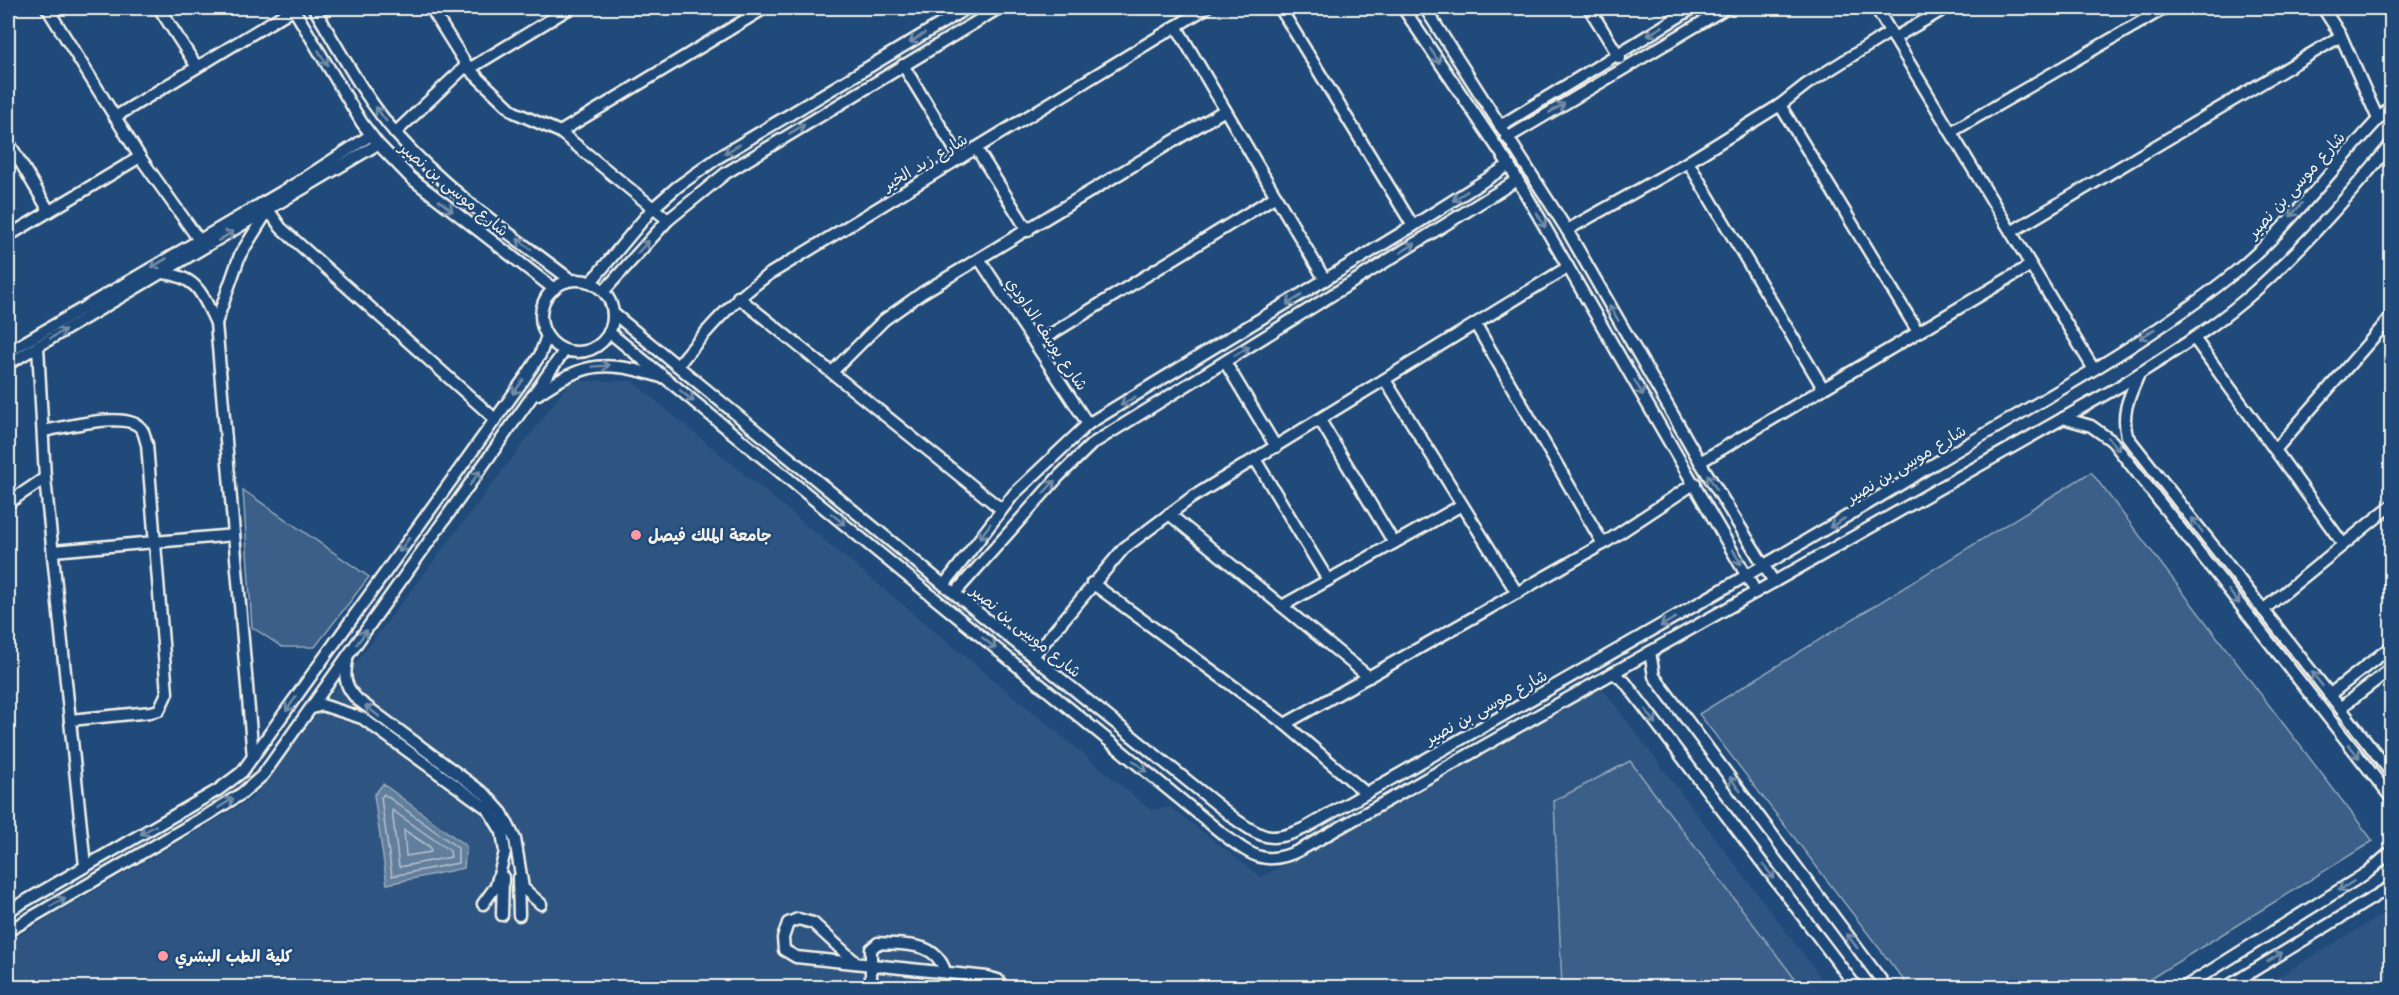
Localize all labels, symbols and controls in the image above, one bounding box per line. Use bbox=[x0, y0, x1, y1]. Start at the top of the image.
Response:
one-way arrow bbox=[1647, 25, 1664, 37]
one-way arrow bbox=[909, 32, 926, 44]
one-way arrow bbox=[1430, 47, 1442, 64]
one-way arrow bbox=[317, 49, 329, 66]
one-way arrow bbox=[1548, 101, 1565, 113]
one-way arrow bbox=[374, 106, 387, 122]
one-way arrow bbox=[788, 122, 805, 134]
street label: شارع موسى بن نصير bbox=[2241, 127, 2350, 245]
street label: شارع زيد الخير bbox=[877, 128, 972, 197]
street label: شارع موسى بن نصير bbox=[393, 136, 513, 242]
one-way arrow bbox=[724, 144, 741, 156]
one-way arrow bbox=[1451, 190, 1468, 203]
one-way arrow bbox=[438, 199, 454, 212]
one-way arrow bbox=[2289, 202, 2303, 217]
one-way arrow bbox=[1535, 211, 1547, 228]
one-way arrow bbox=[217, 229, 234, 241]
one-way arrow bbox=[517, 238, 533, 250]
one-way arrow bbox=[635, 240, 649, 255]
one-way arrow bbox=[1399, 242, 1416, 254]
one-way arrow bbox=[151, 257, 168, 269]
street label: شارع يوسف الداودي bbox=[1001, 273, 1093, 395]
one-way arrow bbox=[1286, 294, 1303, 306]
one-way arrow bbox=[1608, 304, 1619, 322]
one-way arrow bbox=[49, 328, 66, 340]
one-way arrow bbox=[2139, 328, 2155, 340]
one-way arrow bbox=[1233, 345, 1250, 357]
one-way arrow bbox=[591, 360, 611, 371]
one-way arrow bbox=[512, 379, 525, 395]
one-way arrow bbox=[1634, 379, 1646, 396]
one-way arrow bbox=[679, 389, 694, 403]
one-way arrow bbox=[1119, 396, 1137, 407]
street label: شارع موسى بن نصير bbox=[1840, 420, 1971, 510]
one-way arrow bbox=[2107, 436, 2121, 451]
one-way arrow bbox=[469, 471, 481, 487]
one-way arrow bbox=[1705, 473, 1718, 490]
one-way arrow bbox=[1042, 479, 1056, 494]
one-way arrow bbox=[830, 513, 846, 526]
one-way arrow bbox=[2190, 517, 2203, 533]
one-way arrow bbox=[1829, 518, 1846, 530]
one-way arrow bbox=[978, 523, 991, 539]
place label: جامعة الملك فيصل bbox=[648, 525, 771, 546]
marker: جامعة الملك فيصل bbox=[629, 528, 643, 542]
one-way arrow bbox=[398, 537, 410, 553]
one-way arrow bbox=[1731, 548, 1743, 565]
street label: شارع موسى بن نصير bbox=[964, 579, 1086, 683]
one-way arrow bbox=[2228, 589, 2241, 605]
one-way arrow bbox=[1660, 617, 1678, 628]
one-way arrow bbox=[356, 630, 368, 646]
one-way arrow bbox=[981, 636, 996, 650]
street label: شارع موسى بن نصير bbox=[1419, 665, 1551, 751]
one-way arrow bbox=[2310, 671, 2323, 687]
one-way arrow bbox=[285, 695, 297, 711]
one-way arrow bbox=[364, 704, 380, 717]
one-way arrow bbox=[1645, 708, 1658, 724]
one-way arrow bbox=[2348, 743, 2361, 759]
one-way arrow bbox=[1132, 760, 1148, 773]
one-way arrow bbox=[1729, 777, 1741, 793]
one-way arrow bbox=[217, 796, 234, 808]
one-way arrow bbox=[140, 824, 157, 836]
one-way arrow bbox=[1763, 864, 1776, 880]
one-way arrow bbox=[2338, 881, 2355, 893]
one-way arrow bbox=[49, 896, 66, 908]
one-way arrow bbox=[1845, 933, 1858, 949]
place label: كلية الطب البشري bbox=[175, 946, 292, 969]
marker: كلية الطب البشري bbox=[156, 949, 170, 963]
one-way arrow bbox=[2266, 950, 2283, 962]

